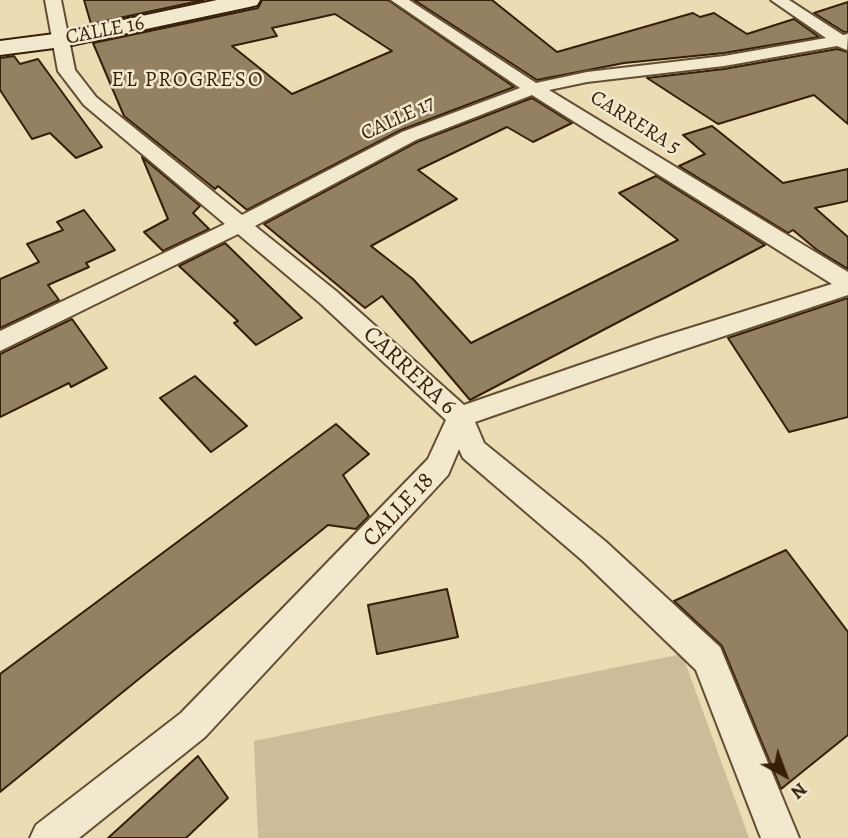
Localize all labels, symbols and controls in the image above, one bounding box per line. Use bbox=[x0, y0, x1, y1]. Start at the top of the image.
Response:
street label: CALLE 16 bbox=[64, 11, 146, 51]
district label: EL PROGRESO bbox=[113, 68, 263, 94]
street label: CARRERA 5 bbox=[585, 85, 685, 161]
street label: CALLE 17 bbox=[357, 91, 439, 147]
street label: CARRERA 6 bbox=[356, 321, 462, 421]
street label: CALLE 18 bbox=[357, 467, 441, 553]
north arrow bbox=[750, 740, 820, 810]
text: N bbox=[785, 776, 813, 805]

